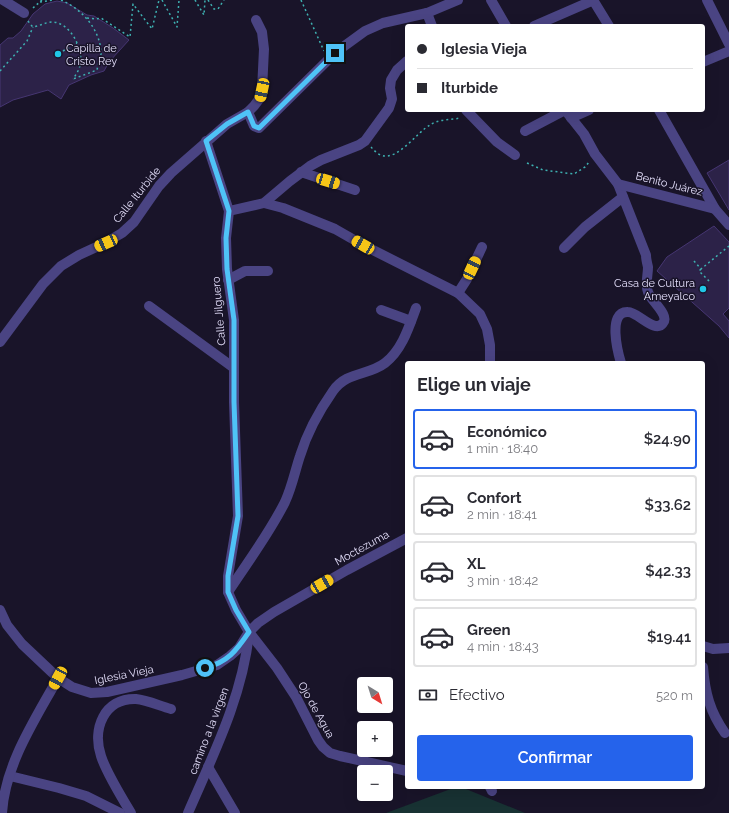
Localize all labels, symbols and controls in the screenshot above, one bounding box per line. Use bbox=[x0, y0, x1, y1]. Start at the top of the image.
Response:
text: Iglesia Vieja bbox=[441, 40, 527, 58]
place label: Capilla de Cristo Rey bbox=[66, 42, 117, 68]
route end bbox=[326, 44, 344, 62]
marker: Capilla de Cristo Rey bbox=[53, 49, 63, 59]
car bbox=[254, 77, 270, 103]
text: Iturbide bbox=[441, 79, 498, 97]
street label: Calle Iturbide bbox=[111, 164, 164, 226]
street label: Benito Juárez bbox=[634, 169, 704, 199]
car bbox=[315, 172, 341, 190]
car bbox=[93, 233, 119, 253]
car bbox=[350, 234, 376, 256]
car bbox=[461, 255, 483, 281]
street label: Calle Jilguero bbox=[209, 276, 228, 346]
place label: Casa de Cultura Ameyalco bbox=[614, 277, 695, 303]
marker: Casa de Cultura Ameyalco bbox=[698, 284, 708, 294]
text: Elige un viaje bbox=[417, 374, 531, 395]
icon: car bbox=[419, 421, 455, 457]
text: Económico bbox=[467, 423, 547, 441]
text: $24.90 bbox=[644, 430, 691, 448]
text: 1 min · 18:40 bbox=[467, 441, 538, 456]
icon: car bbox=[419, 487, 455, 523]
text: Confort bbox=[467, 489, 521, 507]
text: $33.62 bbox=[645, 496, 691, 514]
text: 2 min · 18:41 bbox=[467, 507, 537, 522]
street label: Moctezuma bbox=[333, 528, 391, 568]
icon: car bbox=[419, 553, 455, 589]
text: XL bbox=[467, 555, 485, 573]
text: $42.33 bbox=[645, 562, 691, 580]
car bbox=[309, 573, 335, 595]
text: 3 min · 18:42 bbox=[467, 573, 538, 588]
icon: car bbox=[419, 619, 455, 655]
text: Green bbox=[467, 621, 511, 639]
text: $19.41 bbox=[647, 628, 691, 646]
text: 4 min · 18:43 bbox=[467, 639, 539, 654]
route start bbox=[196, 659, 214, 677]
street label: Iglesia Vieja bbox=[93, 663, 155, 687]
car bbox=[47, 665, 69, 691]
north arrow bbox=[357, 677, 393, 713]
map controls bbox=[357, 677, 393, 801]
street label: Ojo de Agua bbox=[295, 680, 337, 740]
icon: cash bbox=[417, 684, 439, 706]
street label: camino a la virgen bbox=[186, 686, 232, 776]
text: Efectivo bbox=[449, 686, 505, 704]
text: 520 m bbox=[656, 688, 693, 703]
button: + bbox=[357, 721, 393, 757]
button: Confirmar bbox=[417, 735, 693, 781]
button: − bbox=[357, 765, 393, 801]

